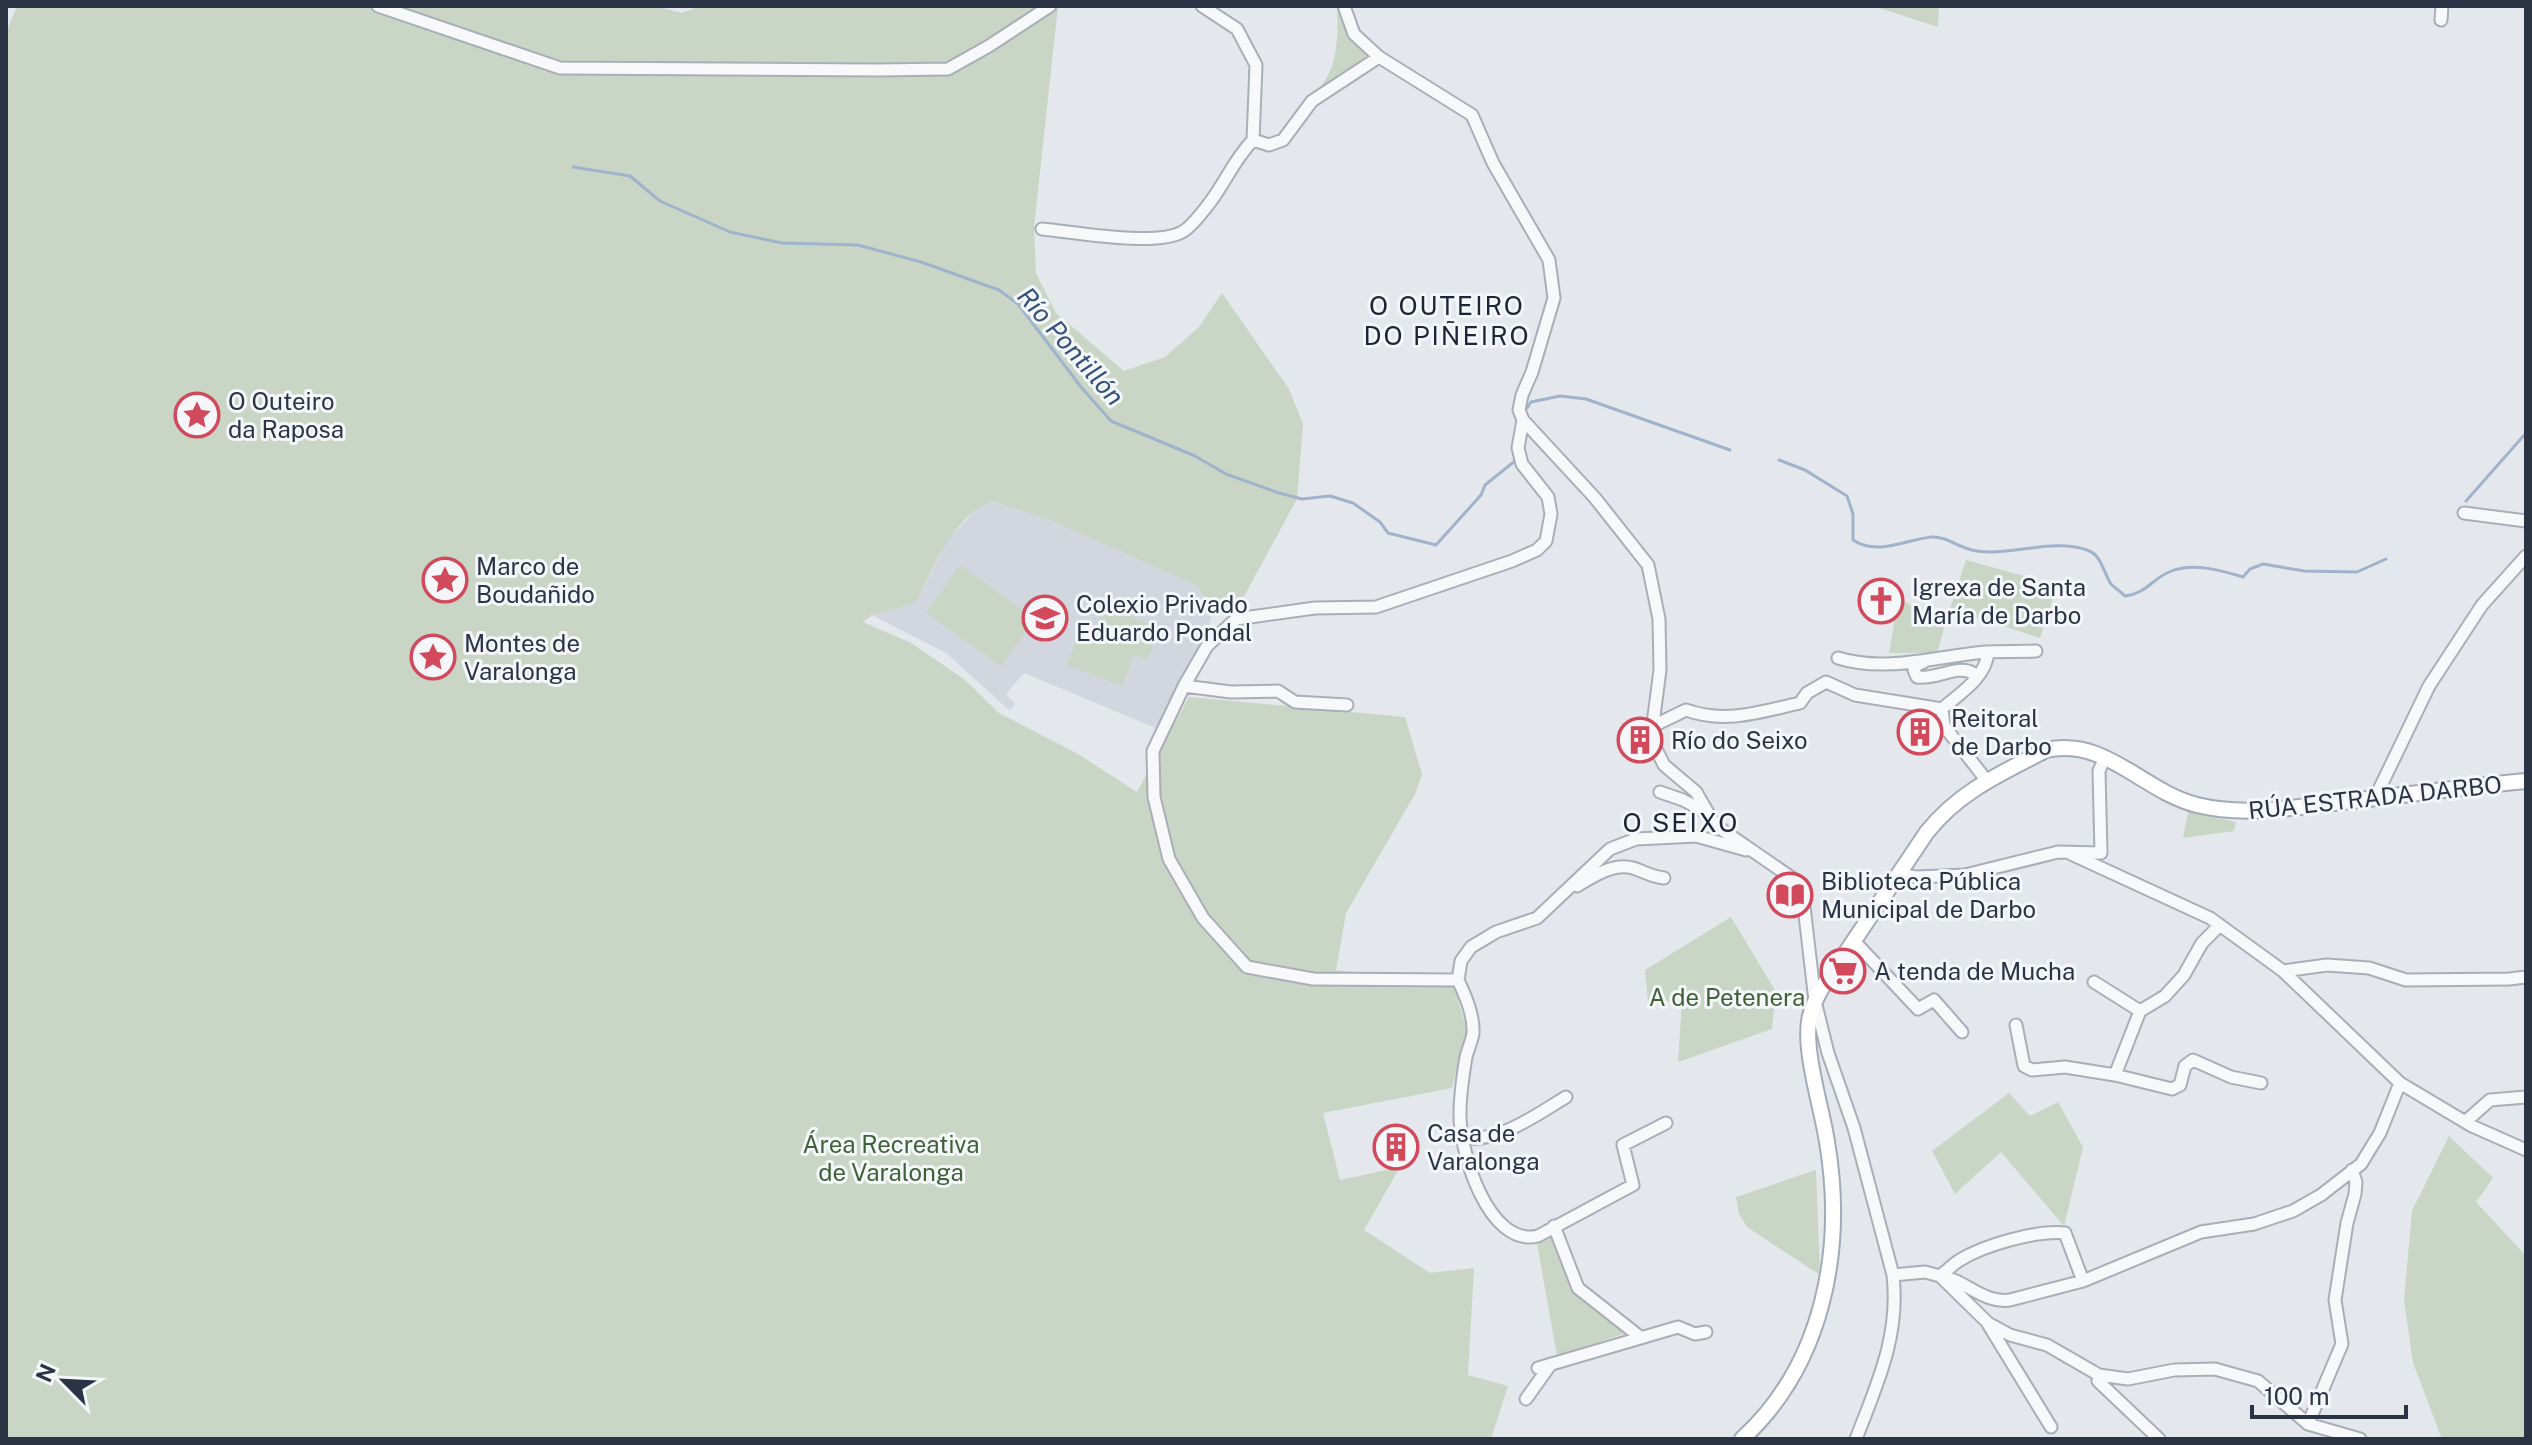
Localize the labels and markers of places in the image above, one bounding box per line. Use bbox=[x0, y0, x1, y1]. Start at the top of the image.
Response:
place label: O Outeiro da Raposa bbox=[228, 387, 344, 443]
place icon: O Outeiro da Raposa bbox=[173, 391, 221, 439]
place label: Marco de Boudañido bbox=[476, 552, 595, 608]
place icon: Marco de Boudañido bbox=[421, 556, 469, 604]
place label: Igrexa de Santa María de Darbo bbox=[1912, 573, 2086, 629]
church icon: Igrexa de Santa María de Darbo bbox=[1857, 577, 1905, 625]
place label: Colexio Privado Eduardo Pondal bbox=[1076, 590, 1252, 646]
school or university icon: Colexio Privado Eduardo Pondal bbox=[1021, 594, 1069, 642]
place label: Montes de Varalonga bbox=[464, 629, 580, 685]
place icon: Montes de Varalonga bbox=[409, 633, 457, 681]
place label: Reitoral de Darbo bbox=[1951, 704, 2052, 760]
building icon: Reitoral de Darbo bbox=[1896, 708, 1944, 756]
building icon: Río do Seixo bbox=[1616, 716, 1664, 764]
place label: Río do Seixo bbox=[1671, 726, 1808, 754]
place label: Biblioteca Pública Municipal de Darbo bbox=[1821, 867, 2036, 923]
library icon: Biblioteca Pública Municipal de Darbo bbox=[1766, 871, 1814, 919]
supermarket icon: A tenda de Mucha bbox=[1819, 947, 1867, 995]
place label: A tenda de Mucha bbox=[1874, 957, 2075, 985]
place label: Casa de Varalonga bbox=[1427, 1119, 1540, 1175]
building icon: Casa de Varalonga bbox=[1372, 1123, 1420, 1171]

